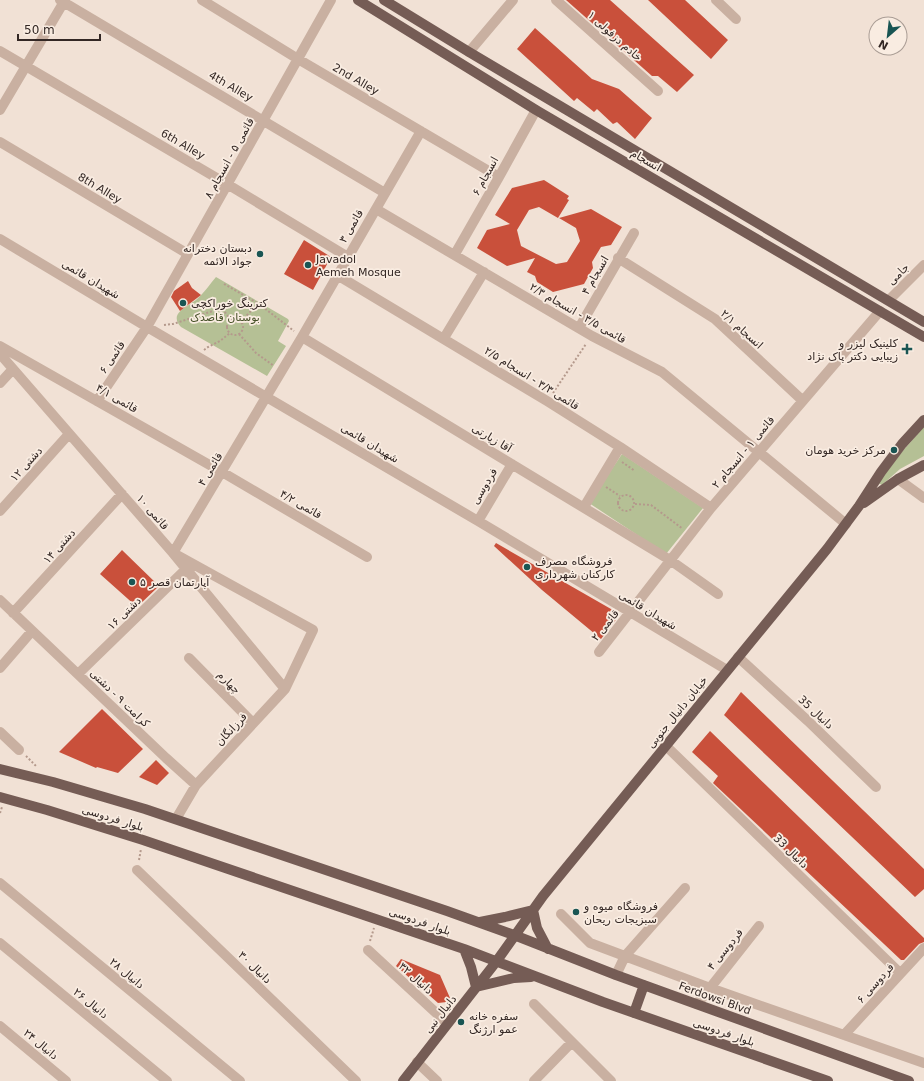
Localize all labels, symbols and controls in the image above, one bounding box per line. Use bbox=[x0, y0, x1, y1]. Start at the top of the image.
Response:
street label: خادم دزفولی ۱ bbox=[585, 9, 644, 64]
scale bar bbox=[18, 16, 100, 42]
north arrow bbox=[868, 16, 908, 56]
text: 50 m bbox=[24, 23, 55, 37]
text: N bbox=[876, 36, 891, 52]
street label: 2nd Alley bbox=[330, 61, 382, 98]
street label: 4th Alley bbox=[206, 69, 256, 104]
street label: قائمی ۵ - انسجام ۸ bbox=[202, 116, 257, 201]
street label: 6th Alley bbox=[158, 127, 208, 162]
street label: انسجام bbox=[628, 147, 663, 174]
street label: انسجام ۶ bbox=[469, 154, 501, 198]
street label: 8th Alley bbox=[76, 170, 124, 207]
street label: قائمی ۳ bbox=[337, 207, 366, 245]
place label: دبستان دخترانه جواد الائمه bbox=[183, 242, 252, 268]
marker: دبستان دخترانه جواد الائمه bbox=[255, 249, 265, 259]
place label: Javadol Aemeh Mosque bbox=[315, 253, 401, 279]
street label: انسجام ۴ bbox=[579, 254, 612, 297]
street label: شهیدان قائمی bbox=[59, 257, 122, 302]
marker: Javadol Aemeh Mosque bbox=[303, 260, 313, 270]
street label: جامی bbox=[885, 261, 912, 288]
street label: قائمی ۳/۵ - انسجام ۲/۳ bbox=[527, 280, 628, 346]
place label: کترینگ خوراکچی bbox=[191, 297, 268, 310]
marker: کترینگ خوراکچی bbox=[178, 298, 188, 308]
street label: انسجام ۲/۱ bbox=[718, 307, 765, 352]
park label: بوستان قاصدک bbox=[190, 311, 260, 324]
place label: کلینیک لیزر و زیبایی دکتر پاک نژاد bbox=[807, 337, 899, 363]
street label: قائمی ۶ bbox=[97, 338, 128, 376]
marker: کلینیک لیزر و زیبایی دکتر پاک نژاد bbox=[901, 343, 913, 355]
street label: قائمی ۳/۳ - انسجام ۲/۵ bbox=[482, 344, 582, 413]
street label: قائمی ۴/۱ bbox=[93, 381, 140, 416]
street label: قائمی ۱ - انسجام ۲ bbox=[709, 414, 777, 491]
street label: شهیدان قائمی bbox=[338, 421, 401, 466]
street label: آقا زیارتی bbox=[469, 421, 515, 456]
street label: دشتی ۱۲ bbox=[8, 444, 45, 484]
place label: مرکز خرید هومان bbox=[805, 444, 886, 457]
marker: مرکز خرید هومان bbox=[889, 445, 899, 455]
street label: قائمی ۴ bbox=[195, 450, 225, 488]
street label: فردوسی bbox=[469, 466, 500, 507]
street label: قائمی ۴/۲ bbox=[277, 487, 324, 522]
street label: قائمی ۱۰ bbox=[134, 492, 171, 533]
street label: دشتی ۱۴ bbox=[41, 526, 78, 566]
place label: فروشگاه مصرف کارکنان شهرداری bbox=[535, 555, 615, 581]
marker: فروشگاه مصرف کارکنان شهرداری bbox=[522, 562, 532, 572]
place label: آپارتمان قصر ۵ bbox=[140, 575, 210, 589]
marker: آپارتمان قصر ۵ bbox=[127, 577, 137, 587]
street label: شهیدان قائمی bbox=[616, 588, 679, 633]
street label: دشتی ۱۶ bbox=[105, 594, 144, 633]
street label: قائمی ۲ bbox=[589, 607, 622, 644]
street label: کرامت ۹ - دشتی bbox=[87, 667, 153, 731]
street label: چهارم bbox=[214, 668, 243, 697]
street label: خیابان دانیال جنوبی bbox=[644, 674, 710, 751]
street label: دانیال 35 bbox=[795, 693, 836, 732]
street label: فرزانگان bbox=[213, 710, 250, 748]
street label: بلوار فردوسی bbox=[80, 803, 145, 834]
street label: دانیال 33 bbox=[771, 832, 811, 871]
place label: فروشگاه میوه و سبزیجات ریحان bbox=[583, 900, 658, 926]
street label: بلوار فردوسی bbox=[387, 905, 452, 938]
marker: فروشگاه میوه و سبزیجات ریحان bbox=[571, 907, 581, 917]
street label: فردوسی ۴ bbox=[705, 926, 746, 973]
street label: دانیال ۳۰ bbox=[235, 948, 274, 986]
street label: دانیال ۲۸ bbox=[107, 955, 147, 992]
street label: دانیال ۳۲ bbox=[396, 960, 435, 997]
street label: فردوسی ۶ bbox=[854, 961, 897, 1006]
street label: Ferdowsi Blvd bbox=[677, 979, 753, 1018]
street label: دانیال ۲۶ bbox=[71, 985, 111, 1021]
street label: دانیال نبی bbox=[422, 993, 459, 1036]
place label: سفره خانه عمو ارژنگ bbox=[469, 1010, 518, 1036]
street label: بلوار فردوسی bbox=[691, 1016, 756, 1049]
marker: سفره خانه عمو ارژنگ bbox=[456, 1017, 466, 1027]
street label: دانیال ۲۴ bbox=[21, 1026, 61, 1063]

